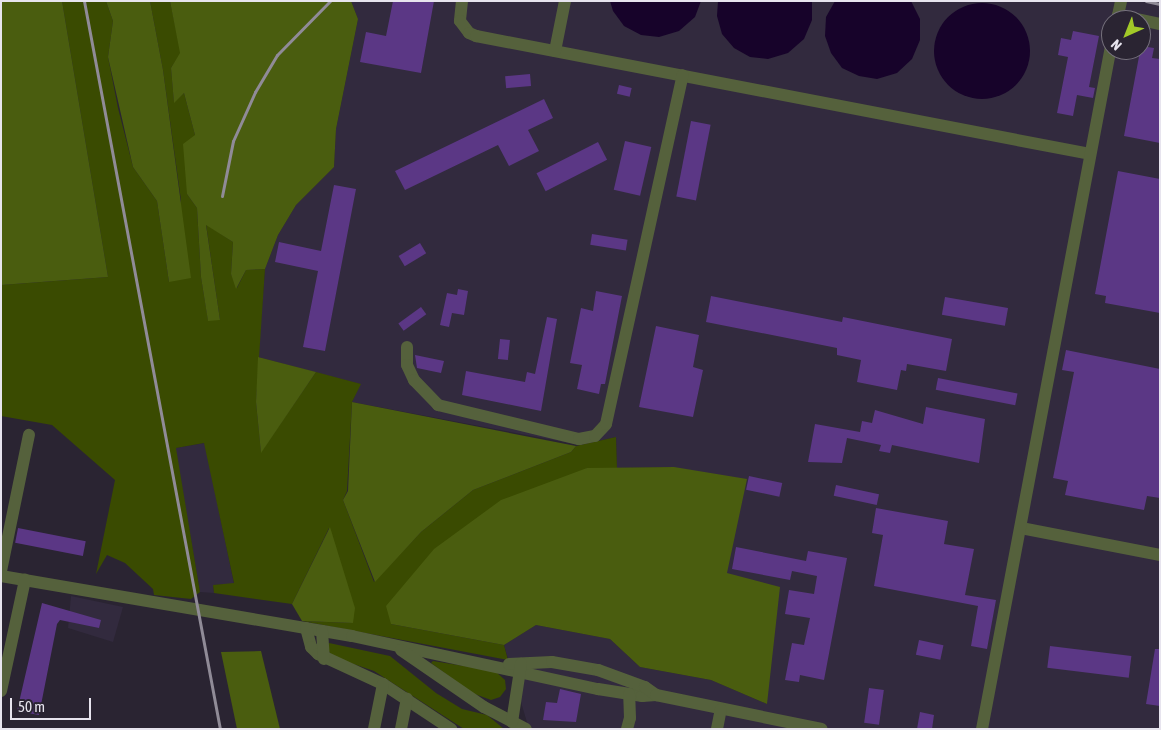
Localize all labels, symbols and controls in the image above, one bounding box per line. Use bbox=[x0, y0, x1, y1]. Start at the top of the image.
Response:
north arrow bbox=[1101, 10, 1151, 60]
text: N bbox=[1108, 36, 1125, 54]
scale bar bbox=[12, 688, 94, 720]
text: 50 m bbox=[18, 698, 45, 715]

